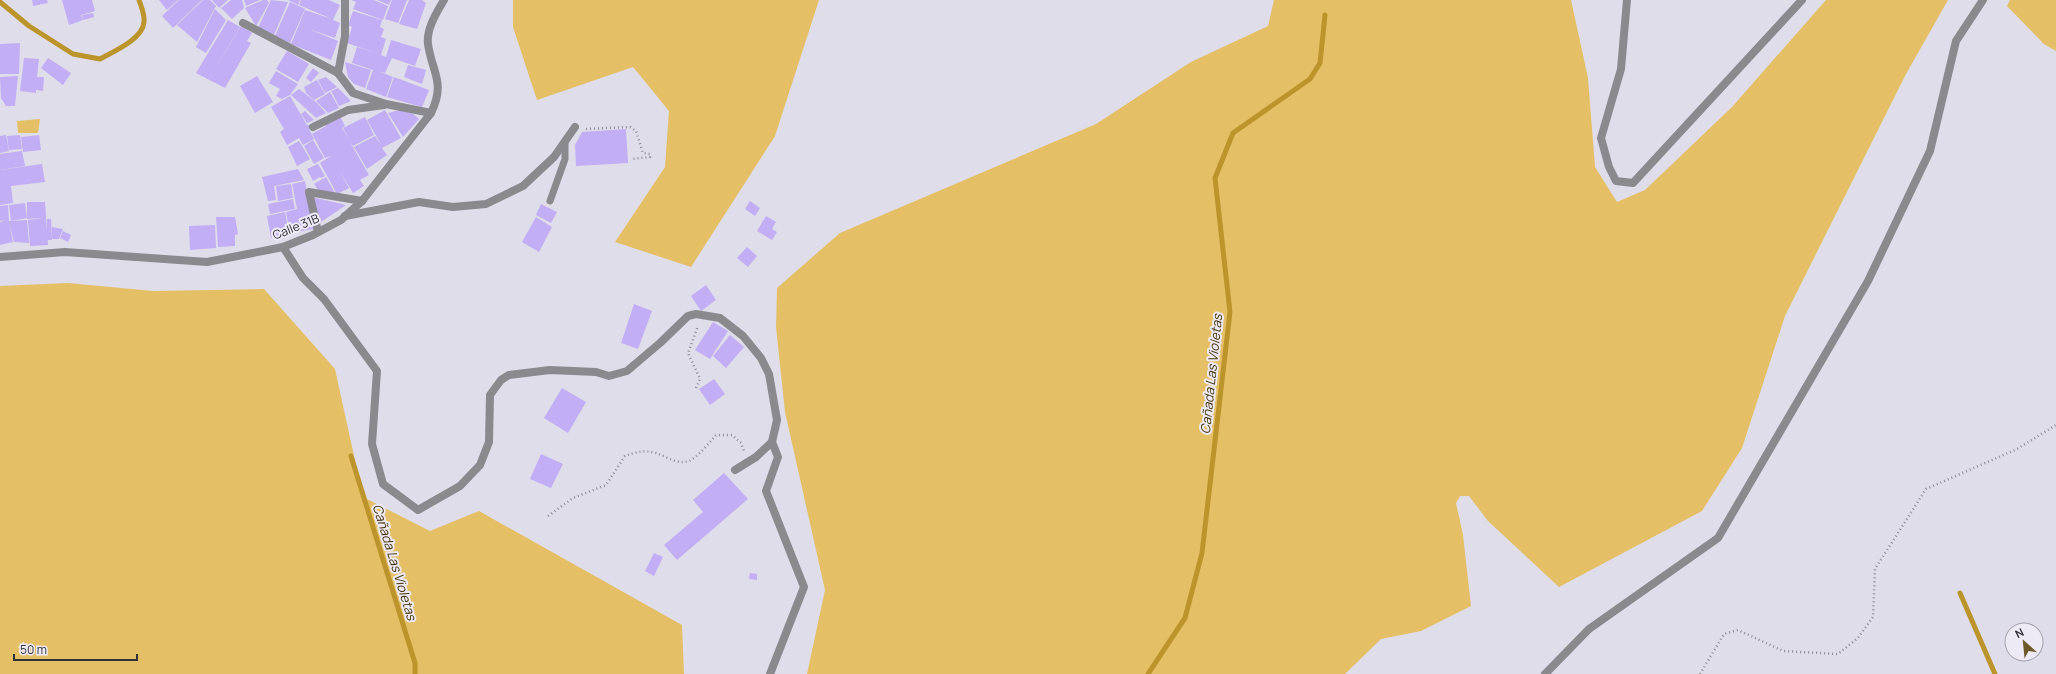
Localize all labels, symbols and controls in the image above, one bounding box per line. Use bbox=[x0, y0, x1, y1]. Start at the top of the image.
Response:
street label: Calle 31B bbox=[270, 209, 322, 244]
water label: Cañada Las Violetas bbox=[1196, 312, 1226, 435]
water label: Cañada Las Violetas bbox=[369, 502, 422, 623]
north arrow bbox=[2004, 622, 2044, 662]
text: N bbox=[2012, 624, 2026, 641]
scale bar bbox=[14, 636, 137, 662]
text: 50 m bbox=[20, 641, 47, 658]

